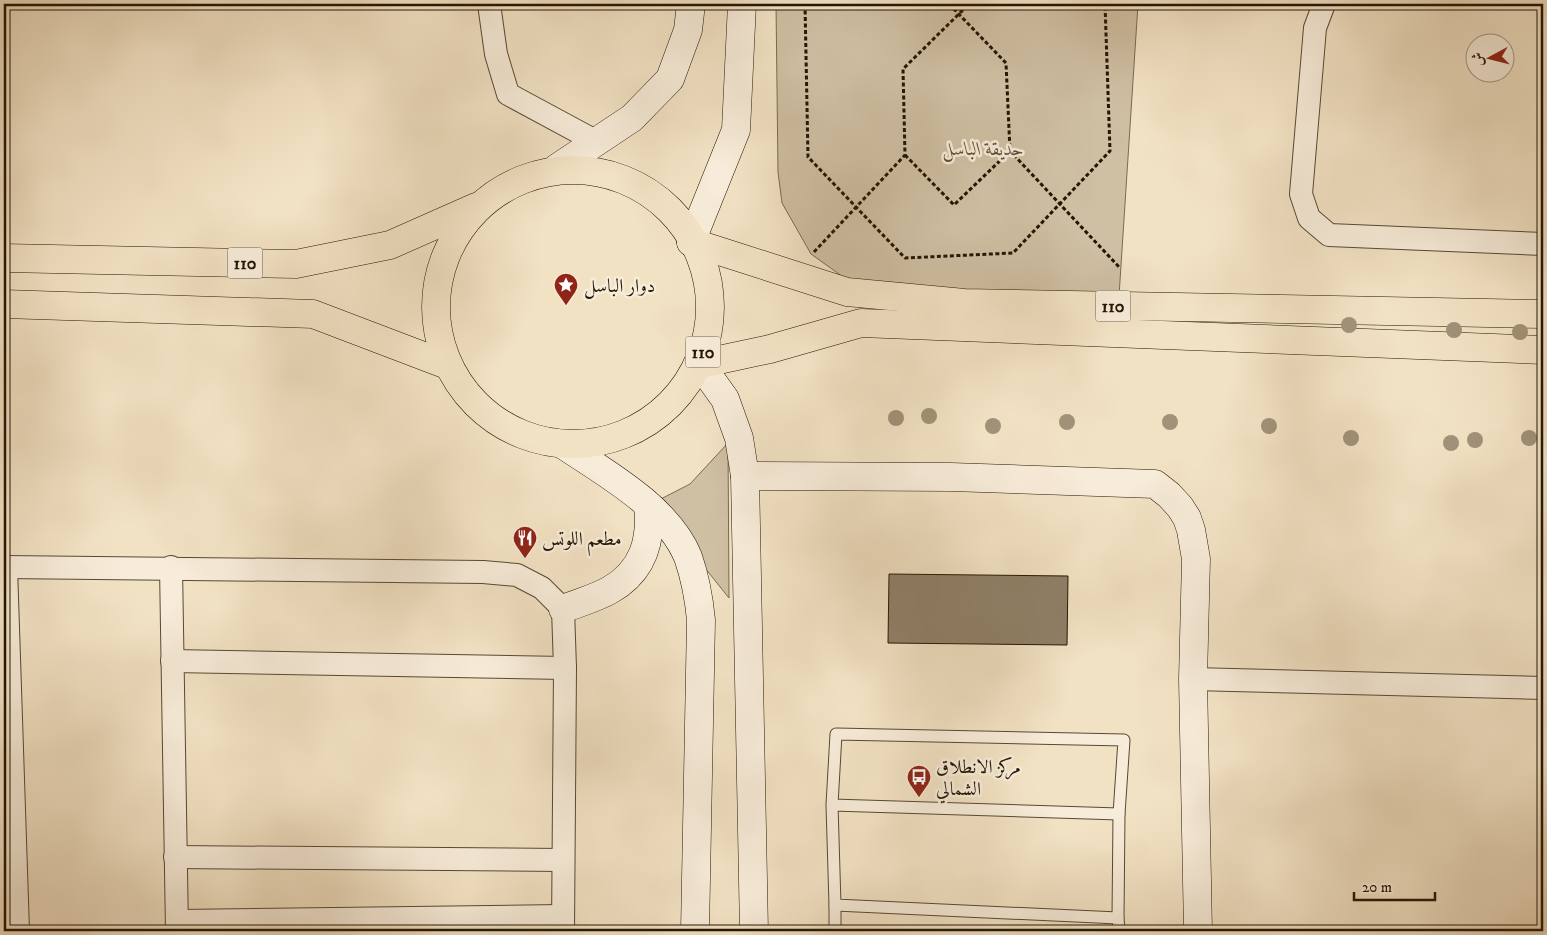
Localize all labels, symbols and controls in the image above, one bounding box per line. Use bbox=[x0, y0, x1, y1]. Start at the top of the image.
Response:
north arrow bbox=[1464, 32, 1514, 82]
text: ش bbox=[1468, 51, 1488, 67]
park label: حديقة الباسل bbox=[942, 138, 1024, 162]
road number: 110 bbox=[228, 248, 262, 278]
place icon: دوار الباسل bbox=[553, 272, 579, 306]
place label: دوار الباسل bbox=[584, 275, 655, 299]
road number: 110 bbox=[1096, 290, 1130, 322]
road number: 110 bbox=[686, 337, 720, 368]
restaurant icon: مطعم اللوتس bbox=[512, 525, 538, 559]
place label: مطعم اللوتس bbox=[542, 528, 622, 557]
place label: مركز الانطلاق الشمالي bbox=[936, 756, 1021, 804]
bus stop icon: مركز الانطلاق الشمالي bbox=[906, 764, 932, 798]
scale bar bbox=[1354, 870, 1436, 902]
text: 20 m bbox=[1362, 878, 1392, 897]

